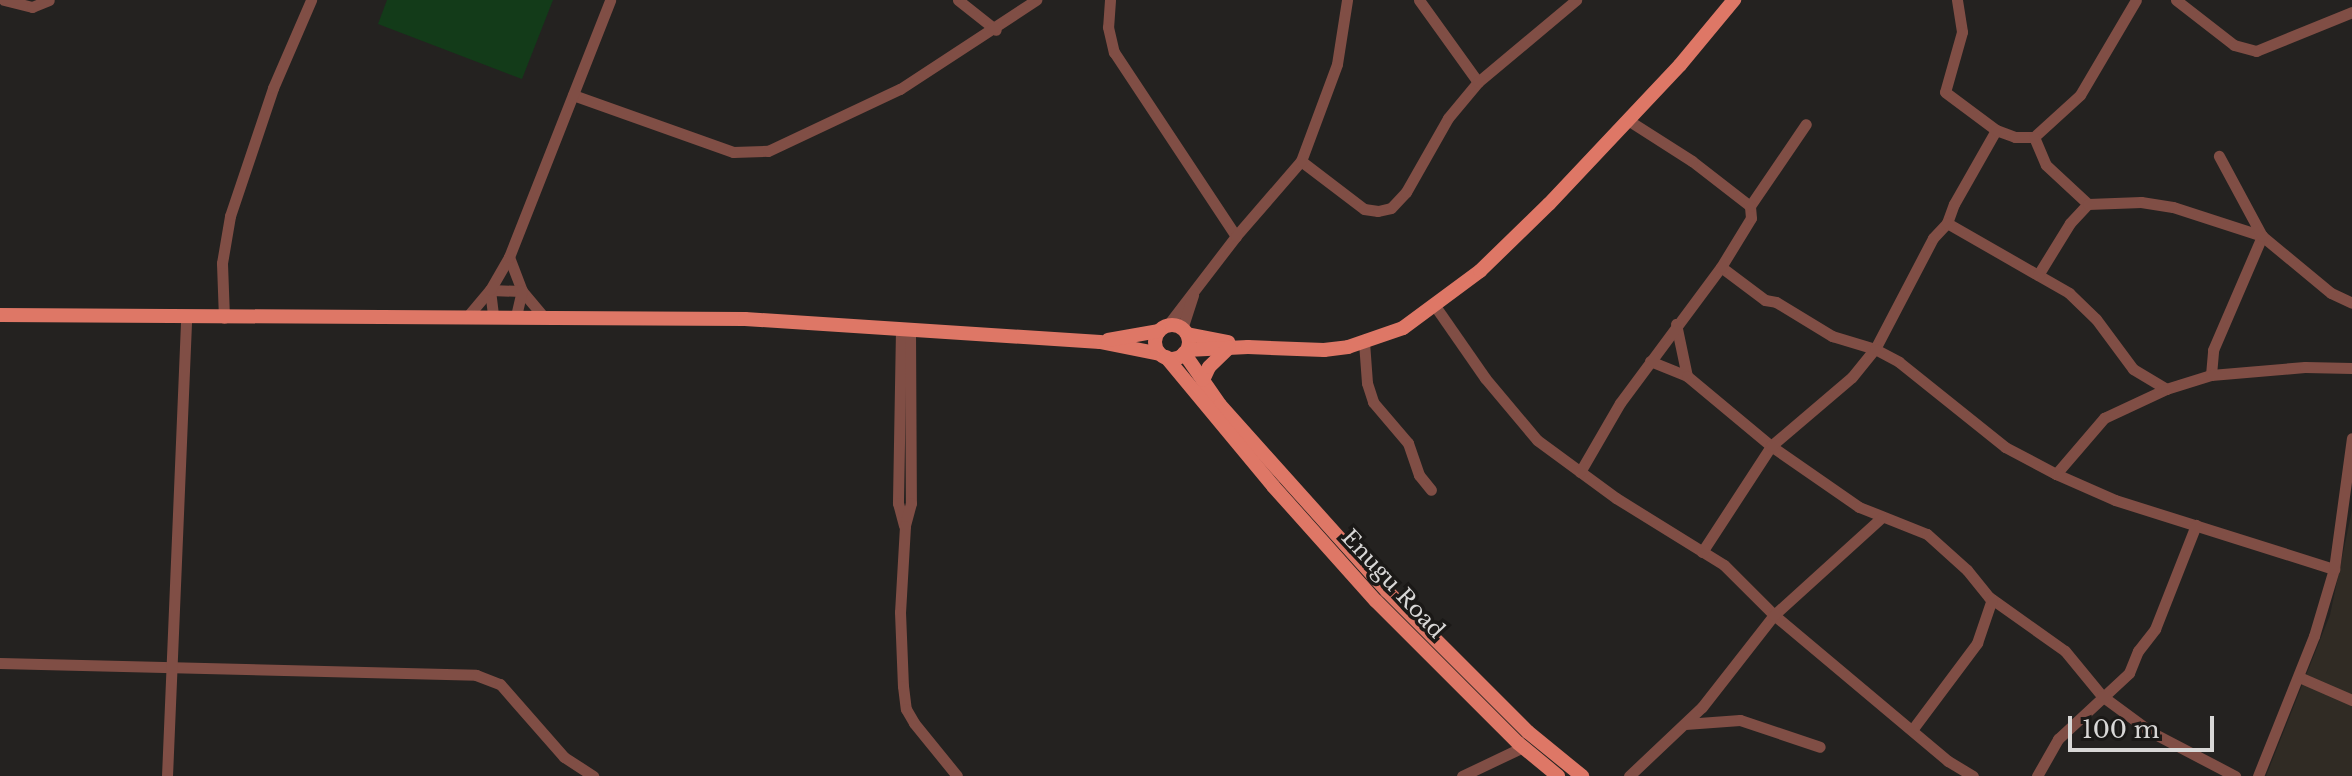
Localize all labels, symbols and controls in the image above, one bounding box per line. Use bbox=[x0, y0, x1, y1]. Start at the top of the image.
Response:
street label: Enugu Road bbox=[1336, 524, 1450, 644]
scale bar bbox=[2072, 700, 2218, 750]
text: 100 m bbox=[2082, 715, 2160, 744]

